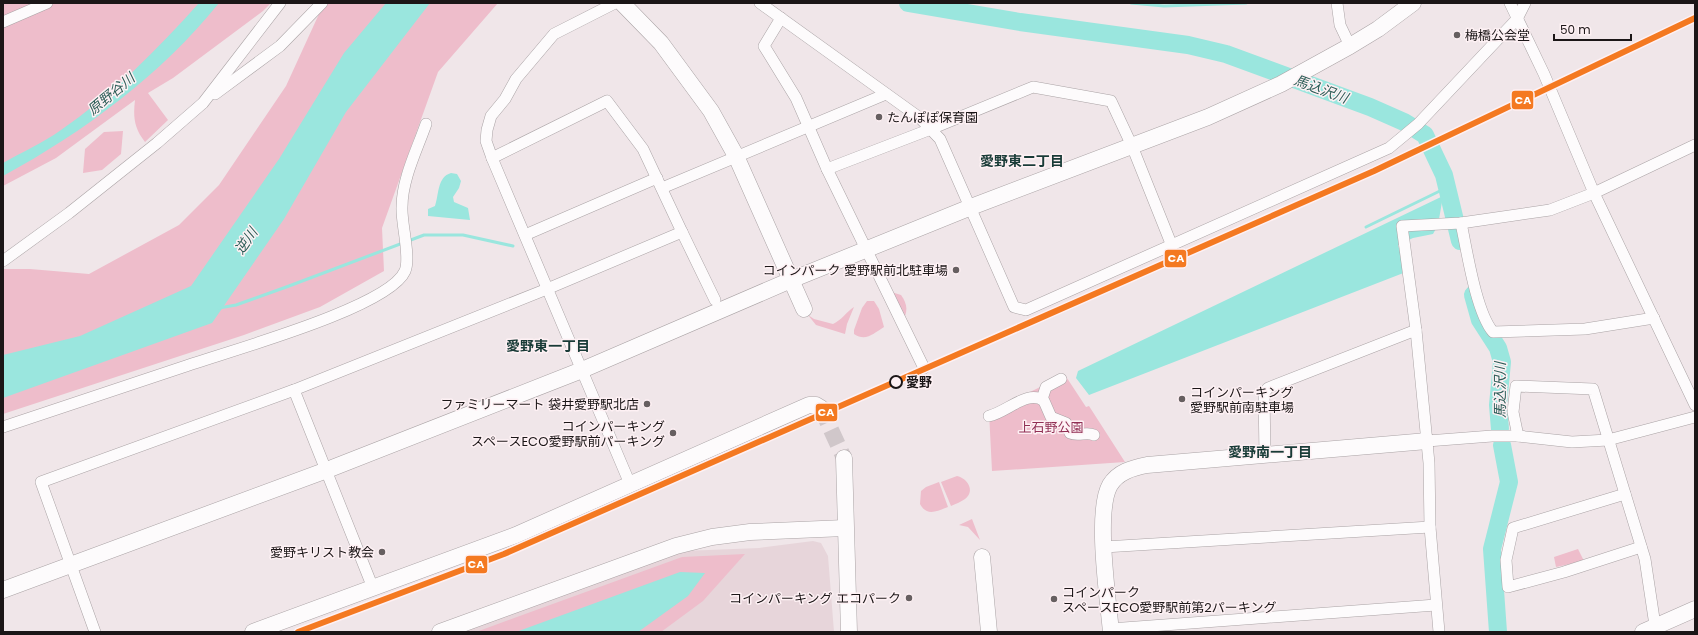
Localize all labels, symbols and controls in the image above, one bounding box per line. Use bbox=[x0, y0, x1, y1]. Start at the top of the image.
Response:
scale bar bbox=[1554, 16, 1631, 42]
text: 50 m bbox=[1560, 21, 1591, 38]
place label: 梅橋公会堂 bbox=[1465, 26, 1530, 45]
marker: 梅橋公会堂 bbox=[1452, 30, 1462, 40]
water label: 原野谷川 bbox=[83, 67, 140, 120]
water label: 馬込沢川 bbox=[1291, 70, 1353, 109]
line badge: CA bbox=[1511, 90, 1534, 110]
text: CA bbox=[1515, 92, 1531, 108]
place label: たんぽぽ保育園 bbox=[887, 108, 978, 127]
marker: たんぽぽ保育園 bbox=[874, 112, 884, 122]
district label: 愛野東二丁目 bbox=[980, 151, 1064, 171]
water label: 逆川 bbox=[230, 222, 263, 258]
line badge: CA bbox=[1164, 249, 1187, 268]
text: CA bbox=[1168, 250, 1184, 266]
place label: コインパーク 愛野駅前北駐車場 bbox=[763, 261, 948, 280]
marker: コインパーク 愛野駅前北駐車場 bbox=[951, 265, 961, 275]
district label: 愛野東一丁目 bbox=[506, 336, 590, 356]
water label: 馬込沢川 bbox=[1490, 360, 1510, 418]
place label: 愛野 bbox=[906, 373, 932, 392]
marker: 愛野 bbox=[889, 375, 903, 389]
place label: コインパーキング 愛野駅前南駐車場 bbox=[1190, 383, 1294, 417]
marker: コインパーキング 愛野駅前南駐車場 bbox=[1177, 394, 1187, 404]
place label: ファミリーマート 袋井愛野駅北店 bbox=[441, 395, 639, 414]
marker: ファミリーマート 袋井愛野駅北店 bbox=[642, 399, 652, 409]
line badge: CA bbox=[815, 403, 838, 422]
text: CA bbox=[818, 404, 834, 420]
place label: コインパーキング スペースECO愛野駅前パーキング bbox=[471, 417, 665, 451]
park label: 上石野公園 bbox=[1018, 418, 1084, 437]
marker: コインパーキング スペースECO愛野駅前パーキング bbox=[668, 428, 678, 438]
district label: 愛野南一丁目 bbox=[1228, 442, 1312, 462]
place label: 愛野キリスト教会 bbox=[270, 543, 374, 562]
marker: 愛野キリスト教会 bbox=[377, 547, 387, 557]
line badge: CA bbox=[465, 555, 488, 574]
text: CA bbox=[468, 556, 484, 572]
place label: コインパーク スペースECO愛野駅前第2パーキング bbox=[1062, 583, 1276, 617]
place label: コインパーキング エコパーク bbox=[729, 589, 901, 608]
marker: コインパーキング エコパーク bbox=[904, 593, 914, 603]
marker: コインパーク スペースECO愛野駅前第2パーキング bbox=[1049, 594, 1059, 604]

